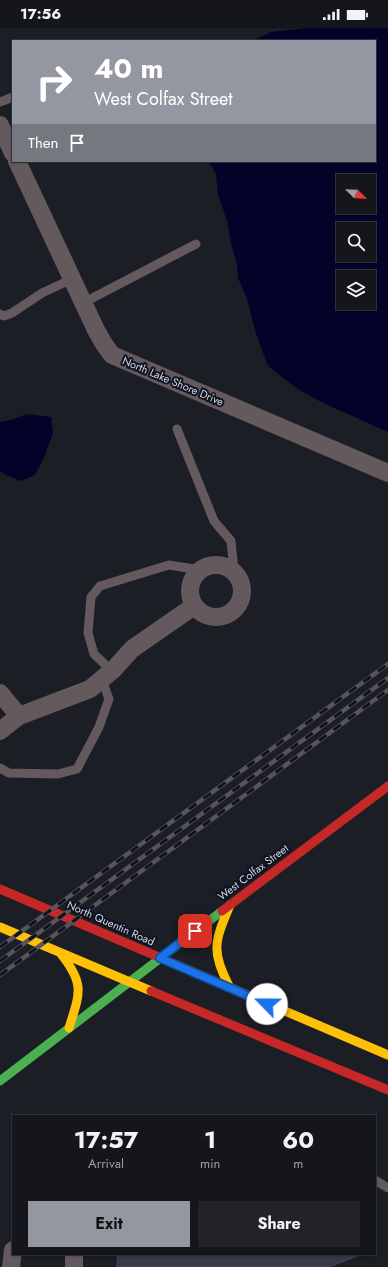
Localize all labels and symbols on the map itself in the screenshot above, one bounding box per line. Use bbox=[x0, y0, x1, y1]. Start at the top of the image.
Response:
north arrow bbox=[336, 174, 376, 214]
street label: North Lake Shore Drive bbox=[120, 352, 226, 410]
street label: West Colfax Street bbox=[214, 840, 292, 904]
street label: North Quentin Road bbox=[65, 897, 157, 949]
pin bbox=[178, 914, 212, 948]
position arrow bbox=[246, 983, 288, 1025]

